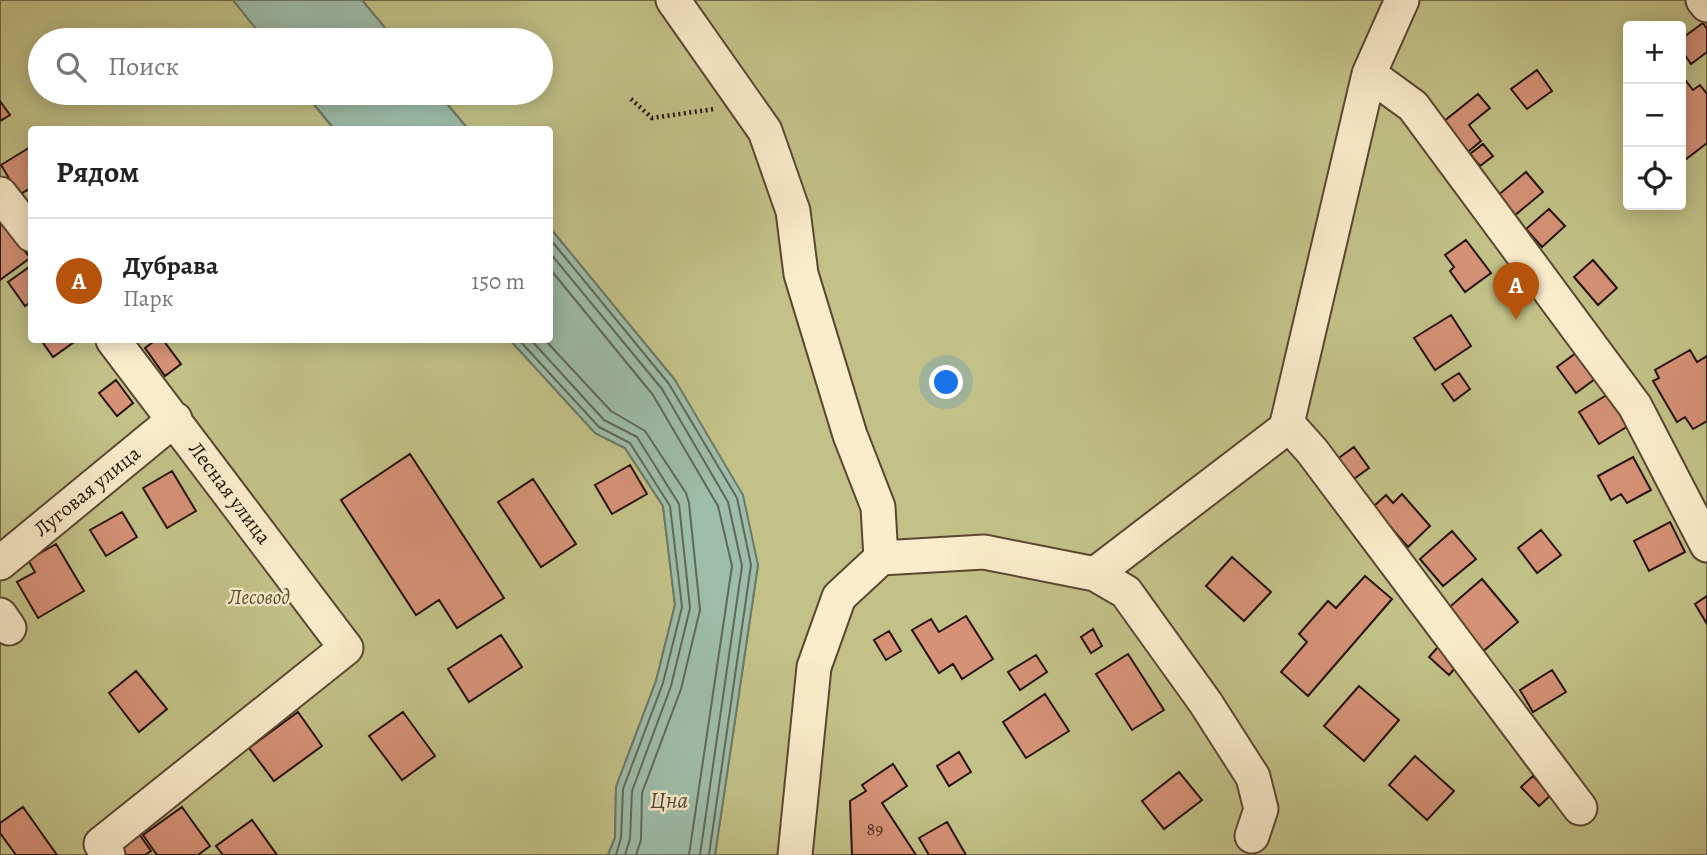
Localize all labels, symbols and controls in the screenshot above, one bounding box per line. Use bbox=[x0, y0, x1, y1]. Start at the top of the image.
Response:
map controls bbox=[1623, 21, 1686, 210]
button: + bbox=[1623, 21, 1686, 84]
search box bbox=[28, 28, 553, 105]
icon: search bbox=[52, 48, 90, 86]
text: Поиск bbox=[108, 49, 179, 84]
button: − bbox=[1623, 84, 1686, 147]
button: locate bbox=[1623, 147, 1686, 210]
text: Рядом bbox=[56, 152, 139, 192]
text: Дубрава bbox=[123, 248, 218, 283]
pin: A bbox=[1493, 262, 1539, 320]
text: A bbox=[72, 266, 86, 297]
text: 150 m bbox=[471, 266, 525, 297]
text: Парк bbox=[123, 283, 174, 314]
your location bbox=[929, 365, 963, 399]
street label: Лесная улица bbox=[182, 436, 278, 550]
street label: Луговая улица bbox=[28, 439, 146, 543]
park label: Лесовод bbox=[227, 583, 290, 611]
water label: Цна bbox=[650, 785, 688, 816]
house number: 89 bbox=[867, 817, 883, 841]

